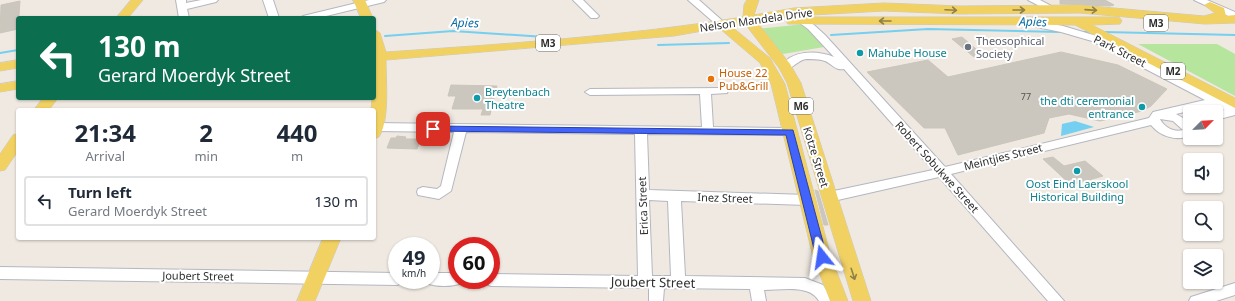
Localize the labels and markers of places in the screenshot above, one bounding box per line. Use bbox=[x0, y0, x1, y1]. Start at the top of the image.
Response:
place label: Theosophical Society bbox=[976, 33, 1044, 61]
marker: Theosophical Society bbox=[963, 42, 973, 52]
place label: Mahube House bbox=[868, 45, 947, 60]
marker: Mahube House bbox=[855, 48, 865, 58]
place label: House 22 Pub&Grill bbox=[719, 65, 768, 93]
marker: House 22 Pub&Grill bbox=[706, 74, 716, 84]
place label: Breytenbach Theatre bbox=[485, 84, 550, 112]
marker: Breytenbach Theatre bbox=[472, 93, 482, 103]
place label: the dti ceremonial entrance bbox=[1040, 93, 1134, 121]
marker: the dti ceremonial entrance bbox=[1137, 102, 1147, 112]
pin bbox=[416, 112, 450, 146]
marker: Oost Eind Laerskool Historical Building bbox=[1072, 166, 1082, 176]
place label: Oost Eind Laerskool Historical Building bbox=[1026, 176, 1128, 204]

